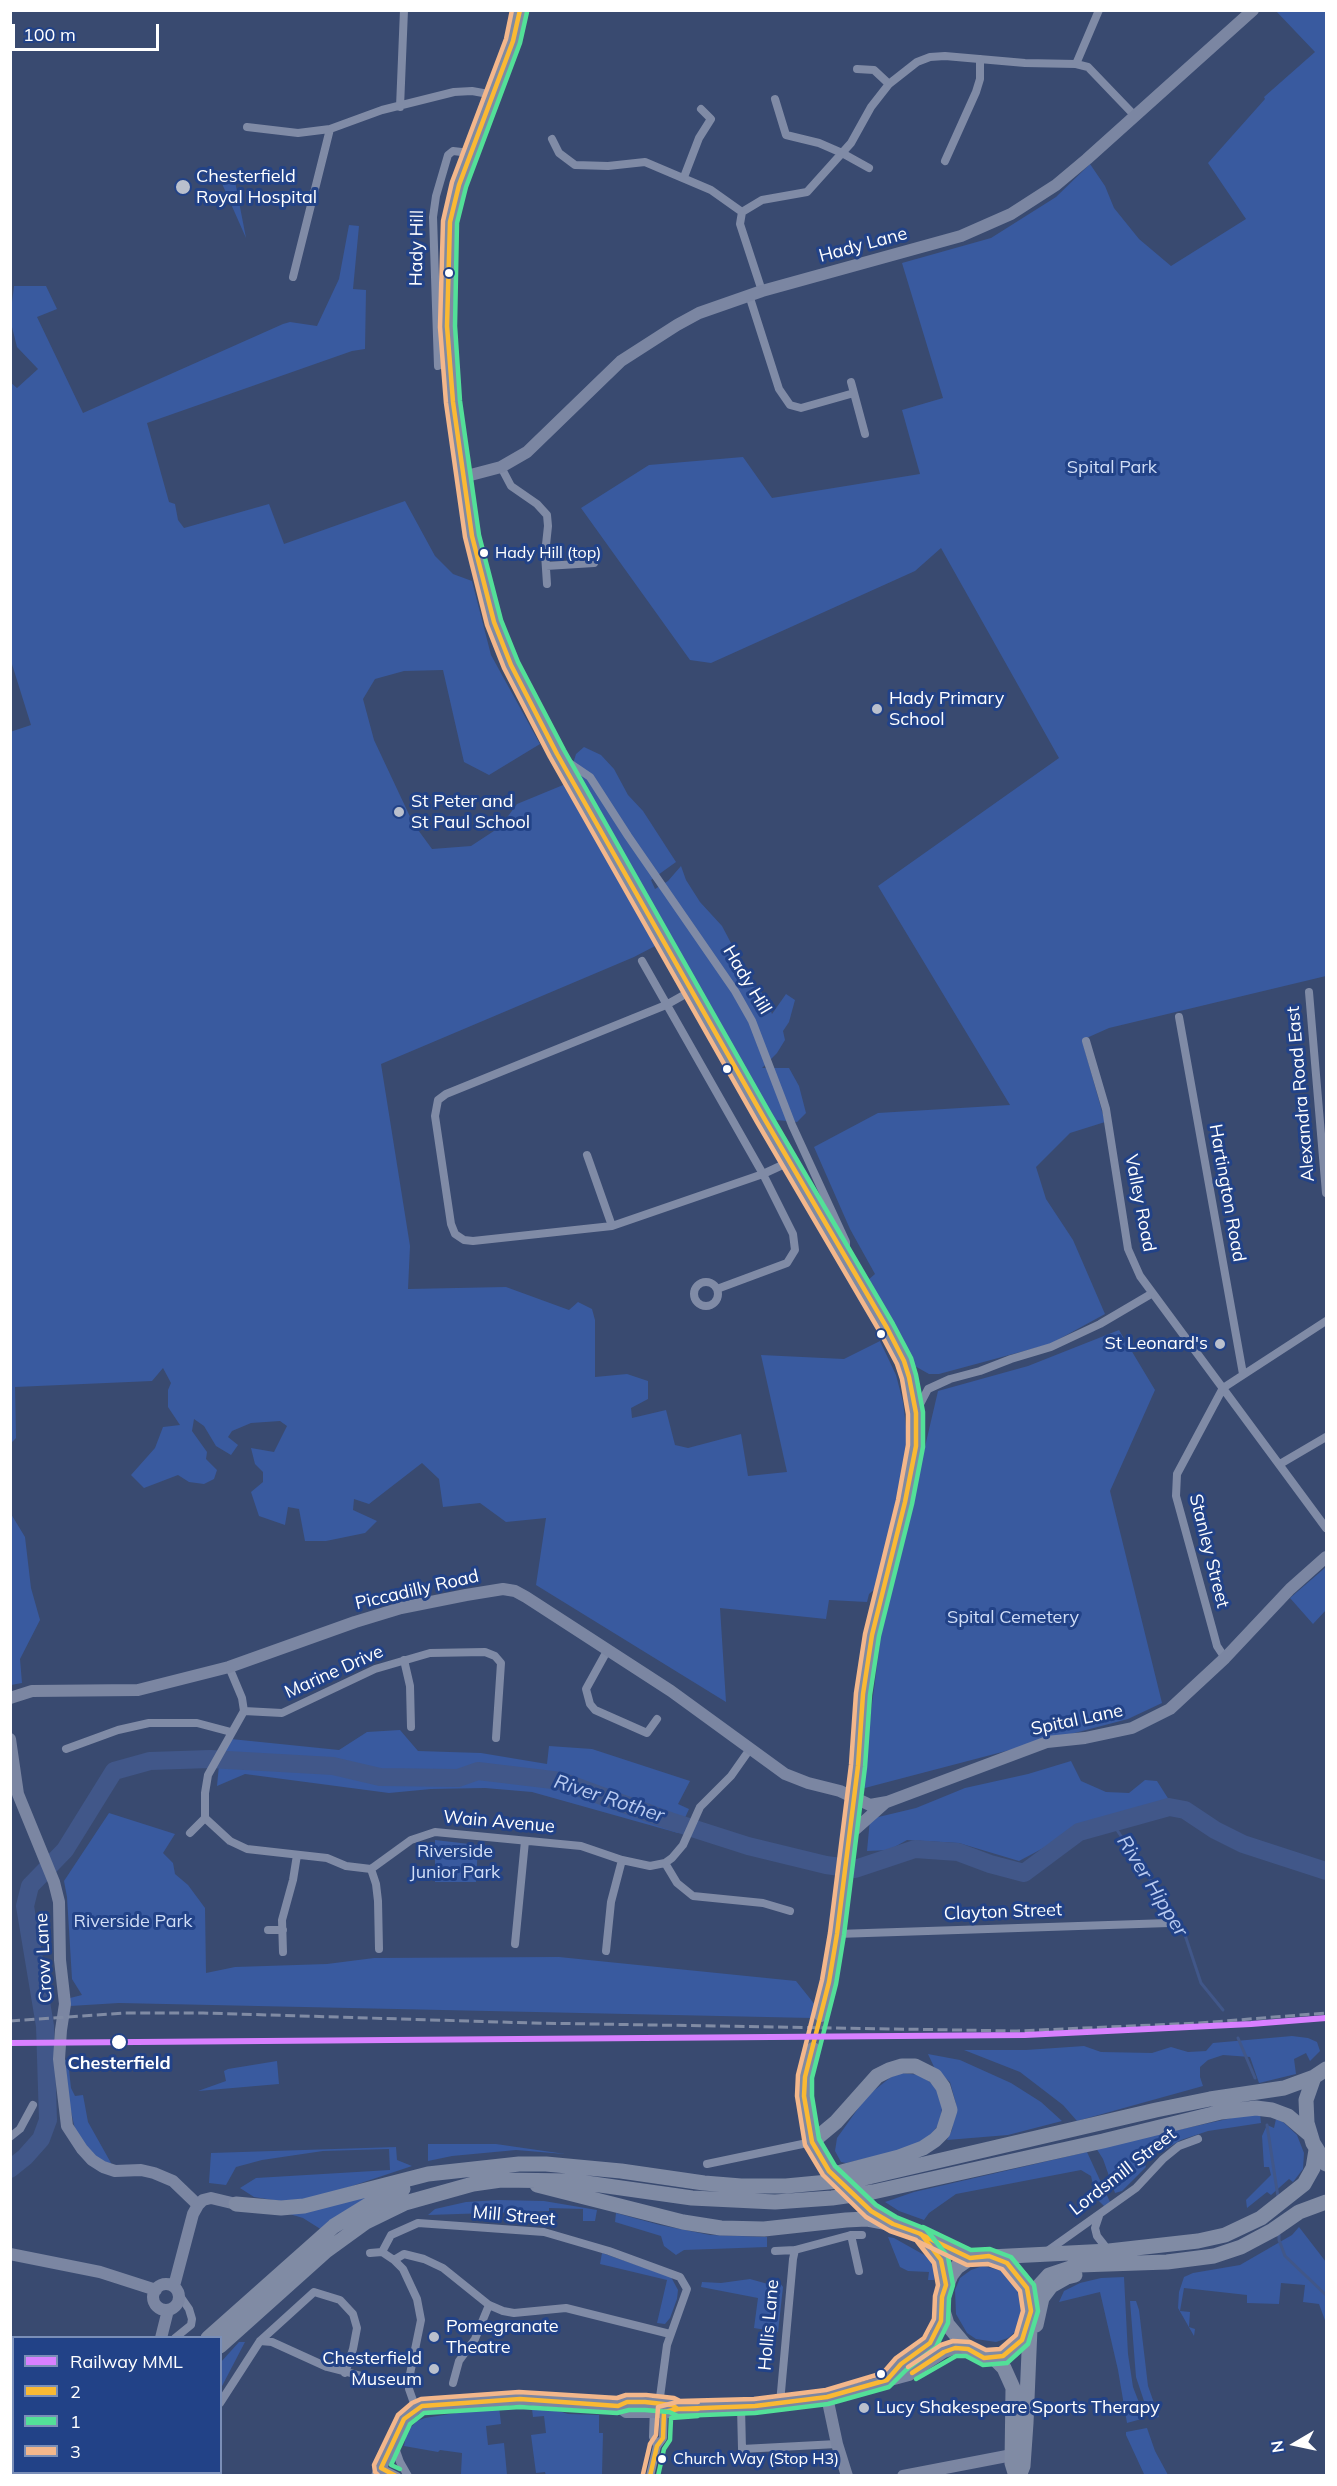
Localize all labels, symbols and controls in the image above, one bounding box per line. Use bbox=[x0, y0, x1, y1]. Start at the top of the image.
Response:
scale bar bbox=[15, 12, 162, 50]
text: 100 m bbox=[23, 23, 76, 46]
place label: Chesterfield Royal Hospital bbox=[196, 166, 317, 208]
marker: Chesterfield Royal Hospital bbox=[174, 178, 192, 196]
street label: Hady Hill bbox=[406, 210, 428, 286]
street label: Hady Lane bbox=[816, 223, 910, 267]
unlabelled marker bbox=[443, 267, 455, 279]
park label: Spital Park bbox=[1067, 457, 1157, 479]
place label: Hady Hill (top) bbox=[495, 543, 601, 563]
marker: Hady Hill (top) bbox=[478, 547, 490, 559]
place label: Hady Primary School bbox=[889, 688, 1004, 730]
marker: Hady Primary School bbox=[870, 702, 884, 716]
place label: St Peter and St Paul School bbox=[411, 791, 530, 834]
marker: St Peter and St Paul School bbox=[392, 805, 406, 819]
street label: Hady Hill bbox=[718, 942, 776, 1018]
street label: Alexandra Road East bbox=[1283, 1005, 1319, 1183]
unlabelled marker bbox=[721, 1063, 733, 1075]
street label: Hartington Road bbox=[1204, 1122, 1250, 1264]
street label: Valley Road bbox=[1120, 1152, 1160, 1254]
unlabelled marker bbox=[875, 1328, 887, 1340]
place label: St Leonard's bbox=[1105, 1333, 1208, 1355]
marker: St Leonard's bbox=[1213, 1337, 1227, 1351]
street label: Stanley Street bbox=[1184, 1492, 1234, 1610]
street label: Piccadilly Road bbox=[353, 1565, 481, 1615]
park label: Spital Cemetery bbox=[947, 1607, 1079, 1629]
street label: Marine Drive bbox=[281, 1641, 387, 1703]
street label: Spital Lane bbox=[1029, 1700, 1125, 1740]
water label: River Rother bbox=[551, 1770, 667, 1828]
street label: Wain Avenue bbox=[442, 1806, 556, 1838]
water label: River Hipper bbox=[1111, 1831, 1193, 1941]
park label: Riverside Junior Park bbox=[410, 1841, 500, 1884]
street label: Clayton Street bbox=[943, 1899, 1063, 1925]
park label: Riverside Park bbox=[74, 1911, 192, 1933]
street label: Crow Lane bbox=[31, 1912, 57, 2004]
marker: Chesterfield bbox=[110, 2033, 128, 2051]
place label: Chesterfield bbox=[67, 2053, 171, 2075]
street label: Lordsmill Street bbox=[1065, 2124, 1181, 2220]
street label: Mill Street bbox=[472, 2202, 556, 2230]
street label: Hollis Lane bbox=[754, 2278, 784, 2372]
place label: Pomegranate Theatre bbox=[446, 2316, 559, 2358]
marker: Pomegranate Theatre bbox=[427, 2330, 441, 2344]
legend bbox=[12, 2336, 222, 2474]
place label: Chesterfield Museum bbox=[322, 2348, 422, 2390]
text: Railway MML bbox=[70, 2350, 183, 2373]
marker: Chesterfield Museum bbox=[427, 2362, 441, 2376]
unlabelled marker bbox=[875, 2368, 887, 2380]
text: 2 bbox=[70, 2380, 81, 2403]
place label: Lucy Shakespeare Sports Therapy bbox=[876, 2397, 1160, 2419]
marker: Lucy Shakespeare Sports Therapy bbox=[857, 2401, 871, 2415]
text: 1 bbox=[70, 2410, 81, 2433]
north arrow bbox=[1265, 2414, 1325, 2474]
text: N bbox=[1266, 2439, 1288, 2454]
text: 3 bbox=[70, 2440, 81, 2463]
place label: Church Way (Stop H3) bbox=[673, 2449, 839, 2469]
marker: Church Way (Stop H3) bbox=[656, 2453, 668, 2465]

